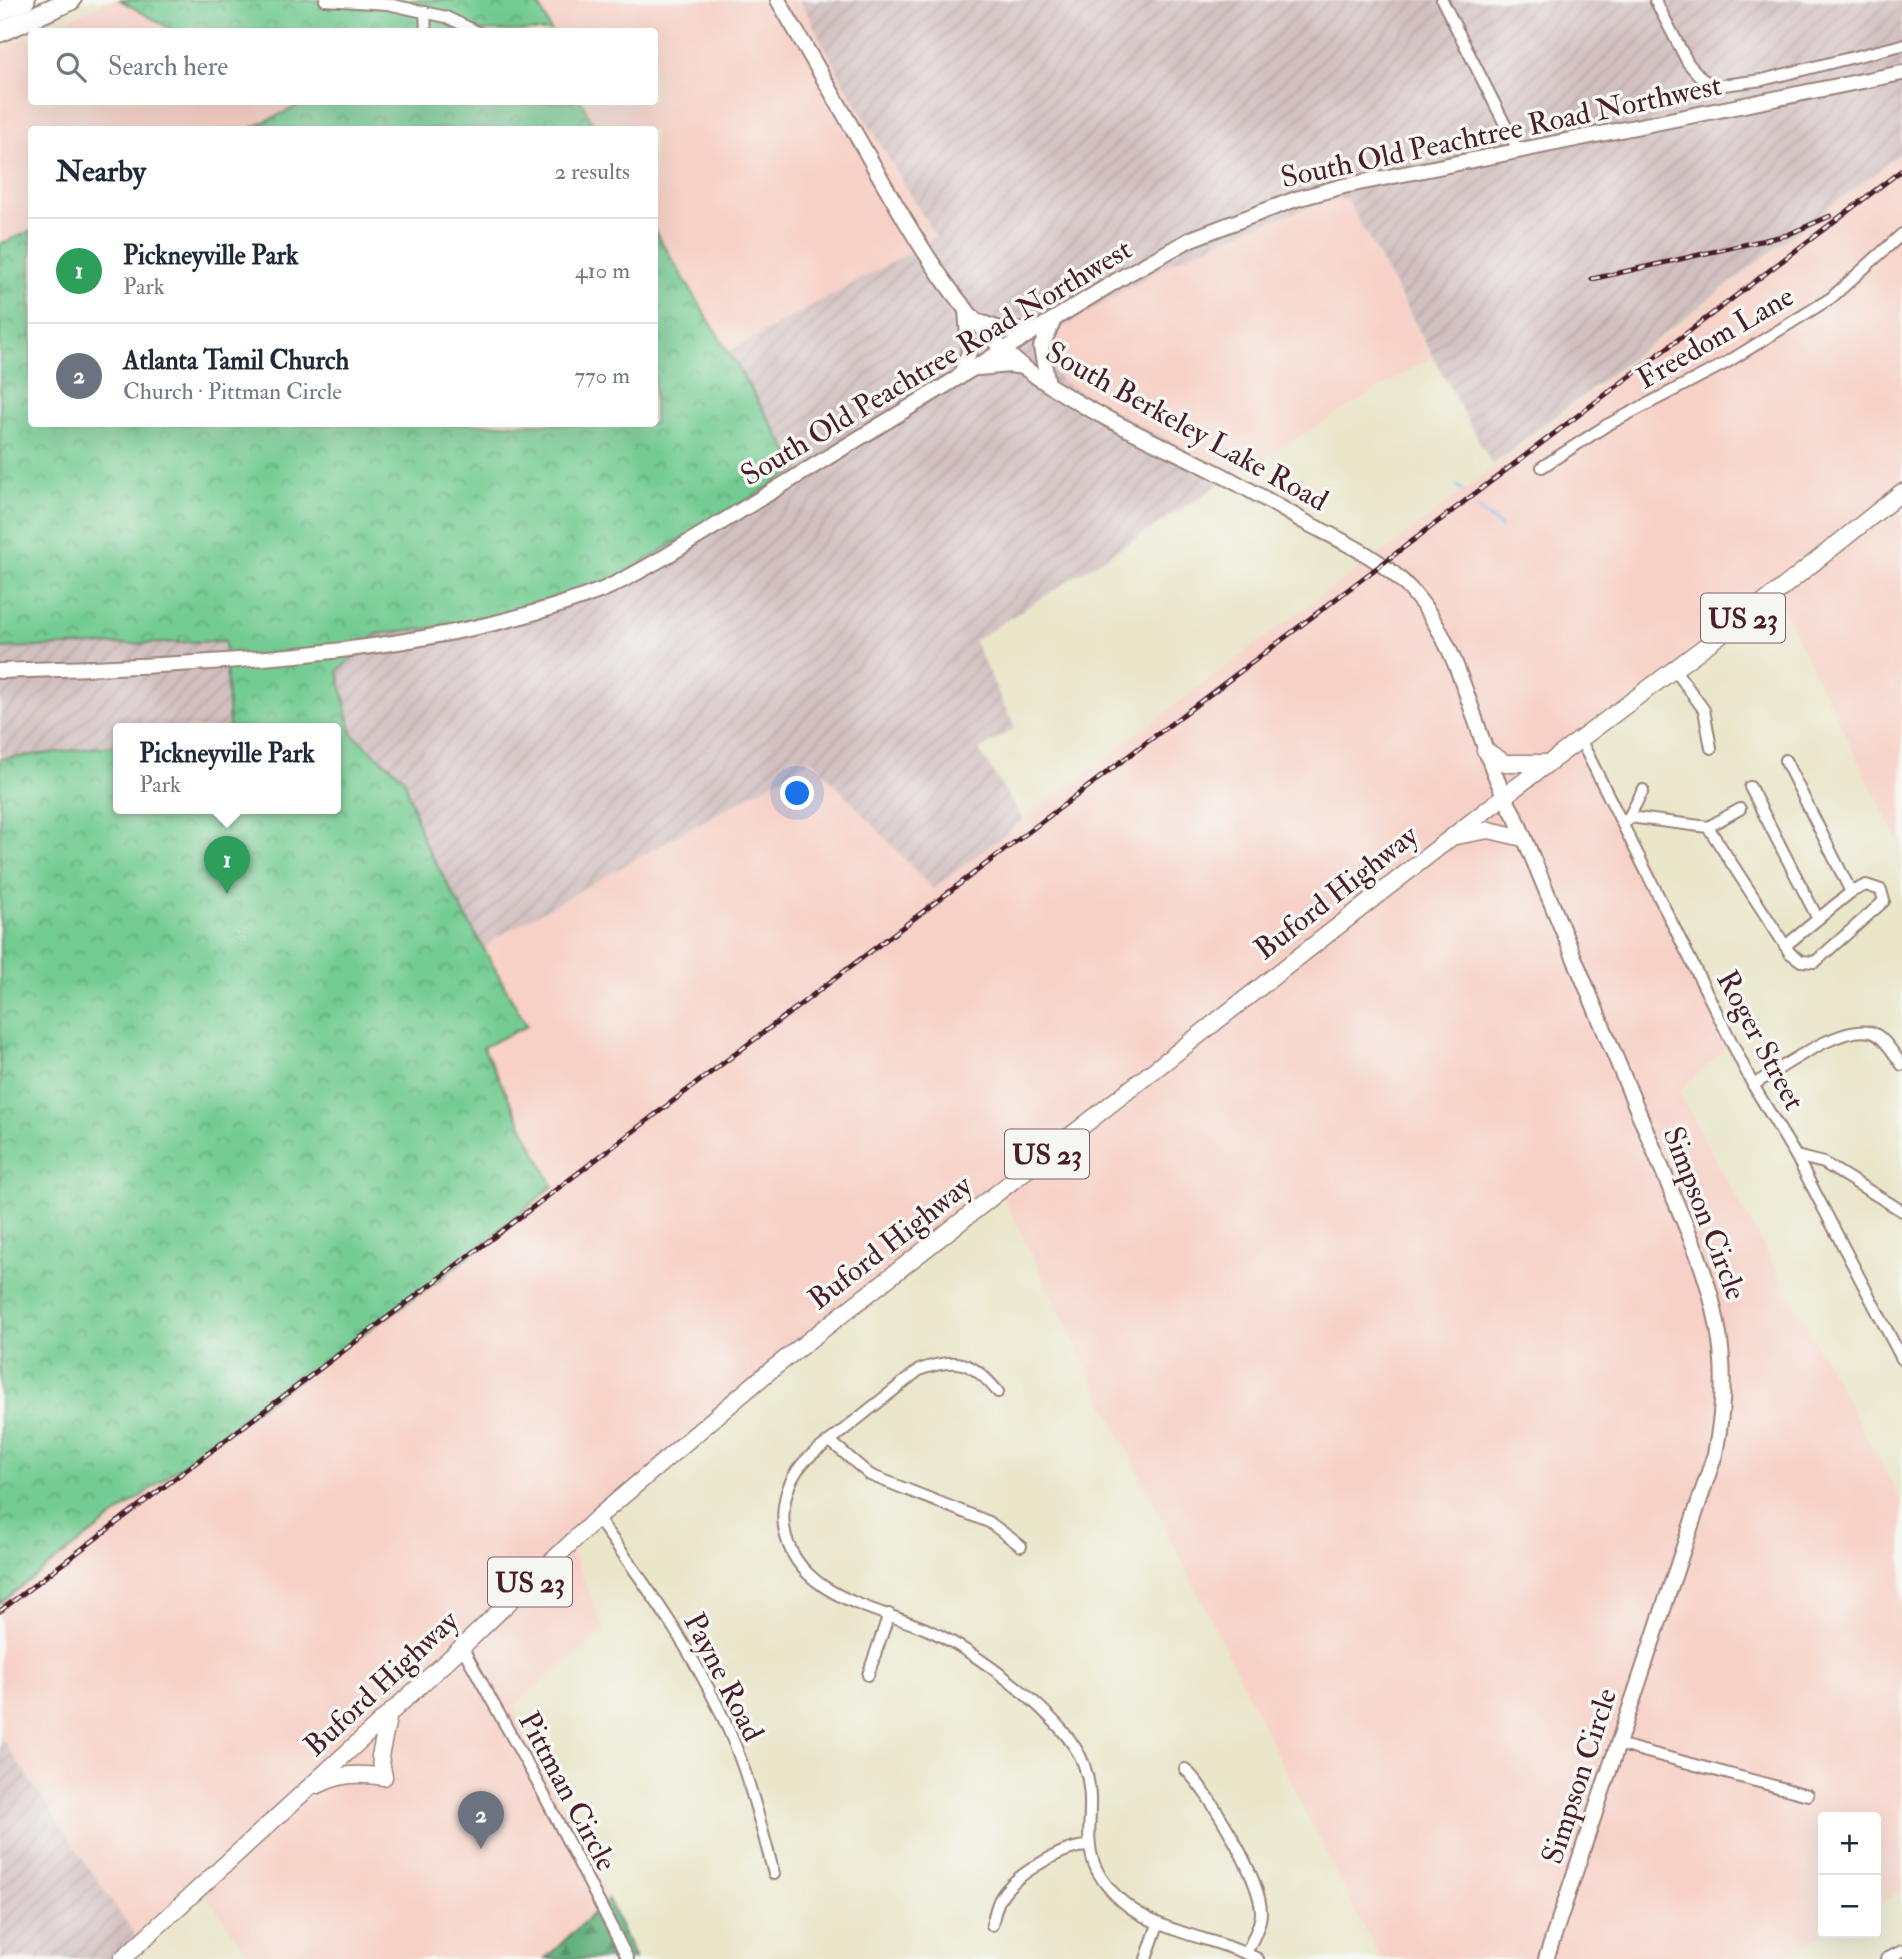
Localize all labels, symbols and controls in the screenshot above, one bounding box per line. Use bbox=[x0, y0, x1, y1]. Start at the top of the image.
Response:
search box bbox=[28, 28, 658, 105]
icon: search bbox=[52, 48, 90, 86]
text: Search here bbox=[108, 51, 228, 83]
street label: South Old Peachtree Road Northwest bbox=[1277, 67, 1725, 196]
text: Nearby bbox=[56, 153, 146, 190]
text: 2 results bbox=[555, 157, 630, 186]
street label: South Old Peachtree Road Northwest bbox=[734, 231, 1139, 494]
text: Pickneyville Park bbox=[123, 240, 298, 272]
text: 1 bbox=[75, 256, 83, 285]
text: 410 m bbox=[575, 256, 630, 285]
text: Park bbox=[123, 272, 165, 301]
street label: Freedom Lane bbox=[1630, 278, 1800, 397]
street label: South Berkeley Lake Road bbox=[1039, 333, 1335, 520]
text: Atlanta Tamil Church bbox=[123, 345, 349, 377]
text: 2 bbox=[73, 361, 85, 390]
text: 770 m bbox=[574, 361, 630, 390]
text: Church · Pittman Circle bbox=[123, 377, 342, 406]
road number: US 23 bbox=[1701, 594, 1785, 642]
popup bbox=[113, 723, 341, 814]
text: Pickneyville Park bbox=[139, 738, 315, 770]
text: Park bbox=[139, 770, 181, 799]
your location bbox=[780, 776, 814, 810]
street label: Buford Highway bbox=[1247, 817, 1426, 968]
pin: 1 bbox=[204, 836, 250, 894]
street label: Roger Street bbox=[1708, 964, 1813, 1117]
street label: Simpson Circle bbox=[1655, 1121, 1754, 1305]
road number: US 23 bbox=[1005, 1130, 1089, 1178]
street label: Buford Highway bbox=[801, 1167, 980, 1318]
road number: US 23 bbox=[488, 1558, 572, 1606]
street label: Buford Highway bbox=[296, 1602, 467, 1764]
street label: Payne Road bbox=[675, 1607, 772, 1748]
street label: Simpson Circle bbox=[1534, 1684, 1625, 1869]
street label: Pittman Circle bbox=[510, 1705, 625, 1877]
pin: 2 bbox=[458, 1791, 504, 1849]
map controls bbox=[1818, 1812, 1881, 1938]
button: + bbox=[1818, 1812, 1881, 1875]
button: − bbox=[1818, 1875, 1881, 1938]

